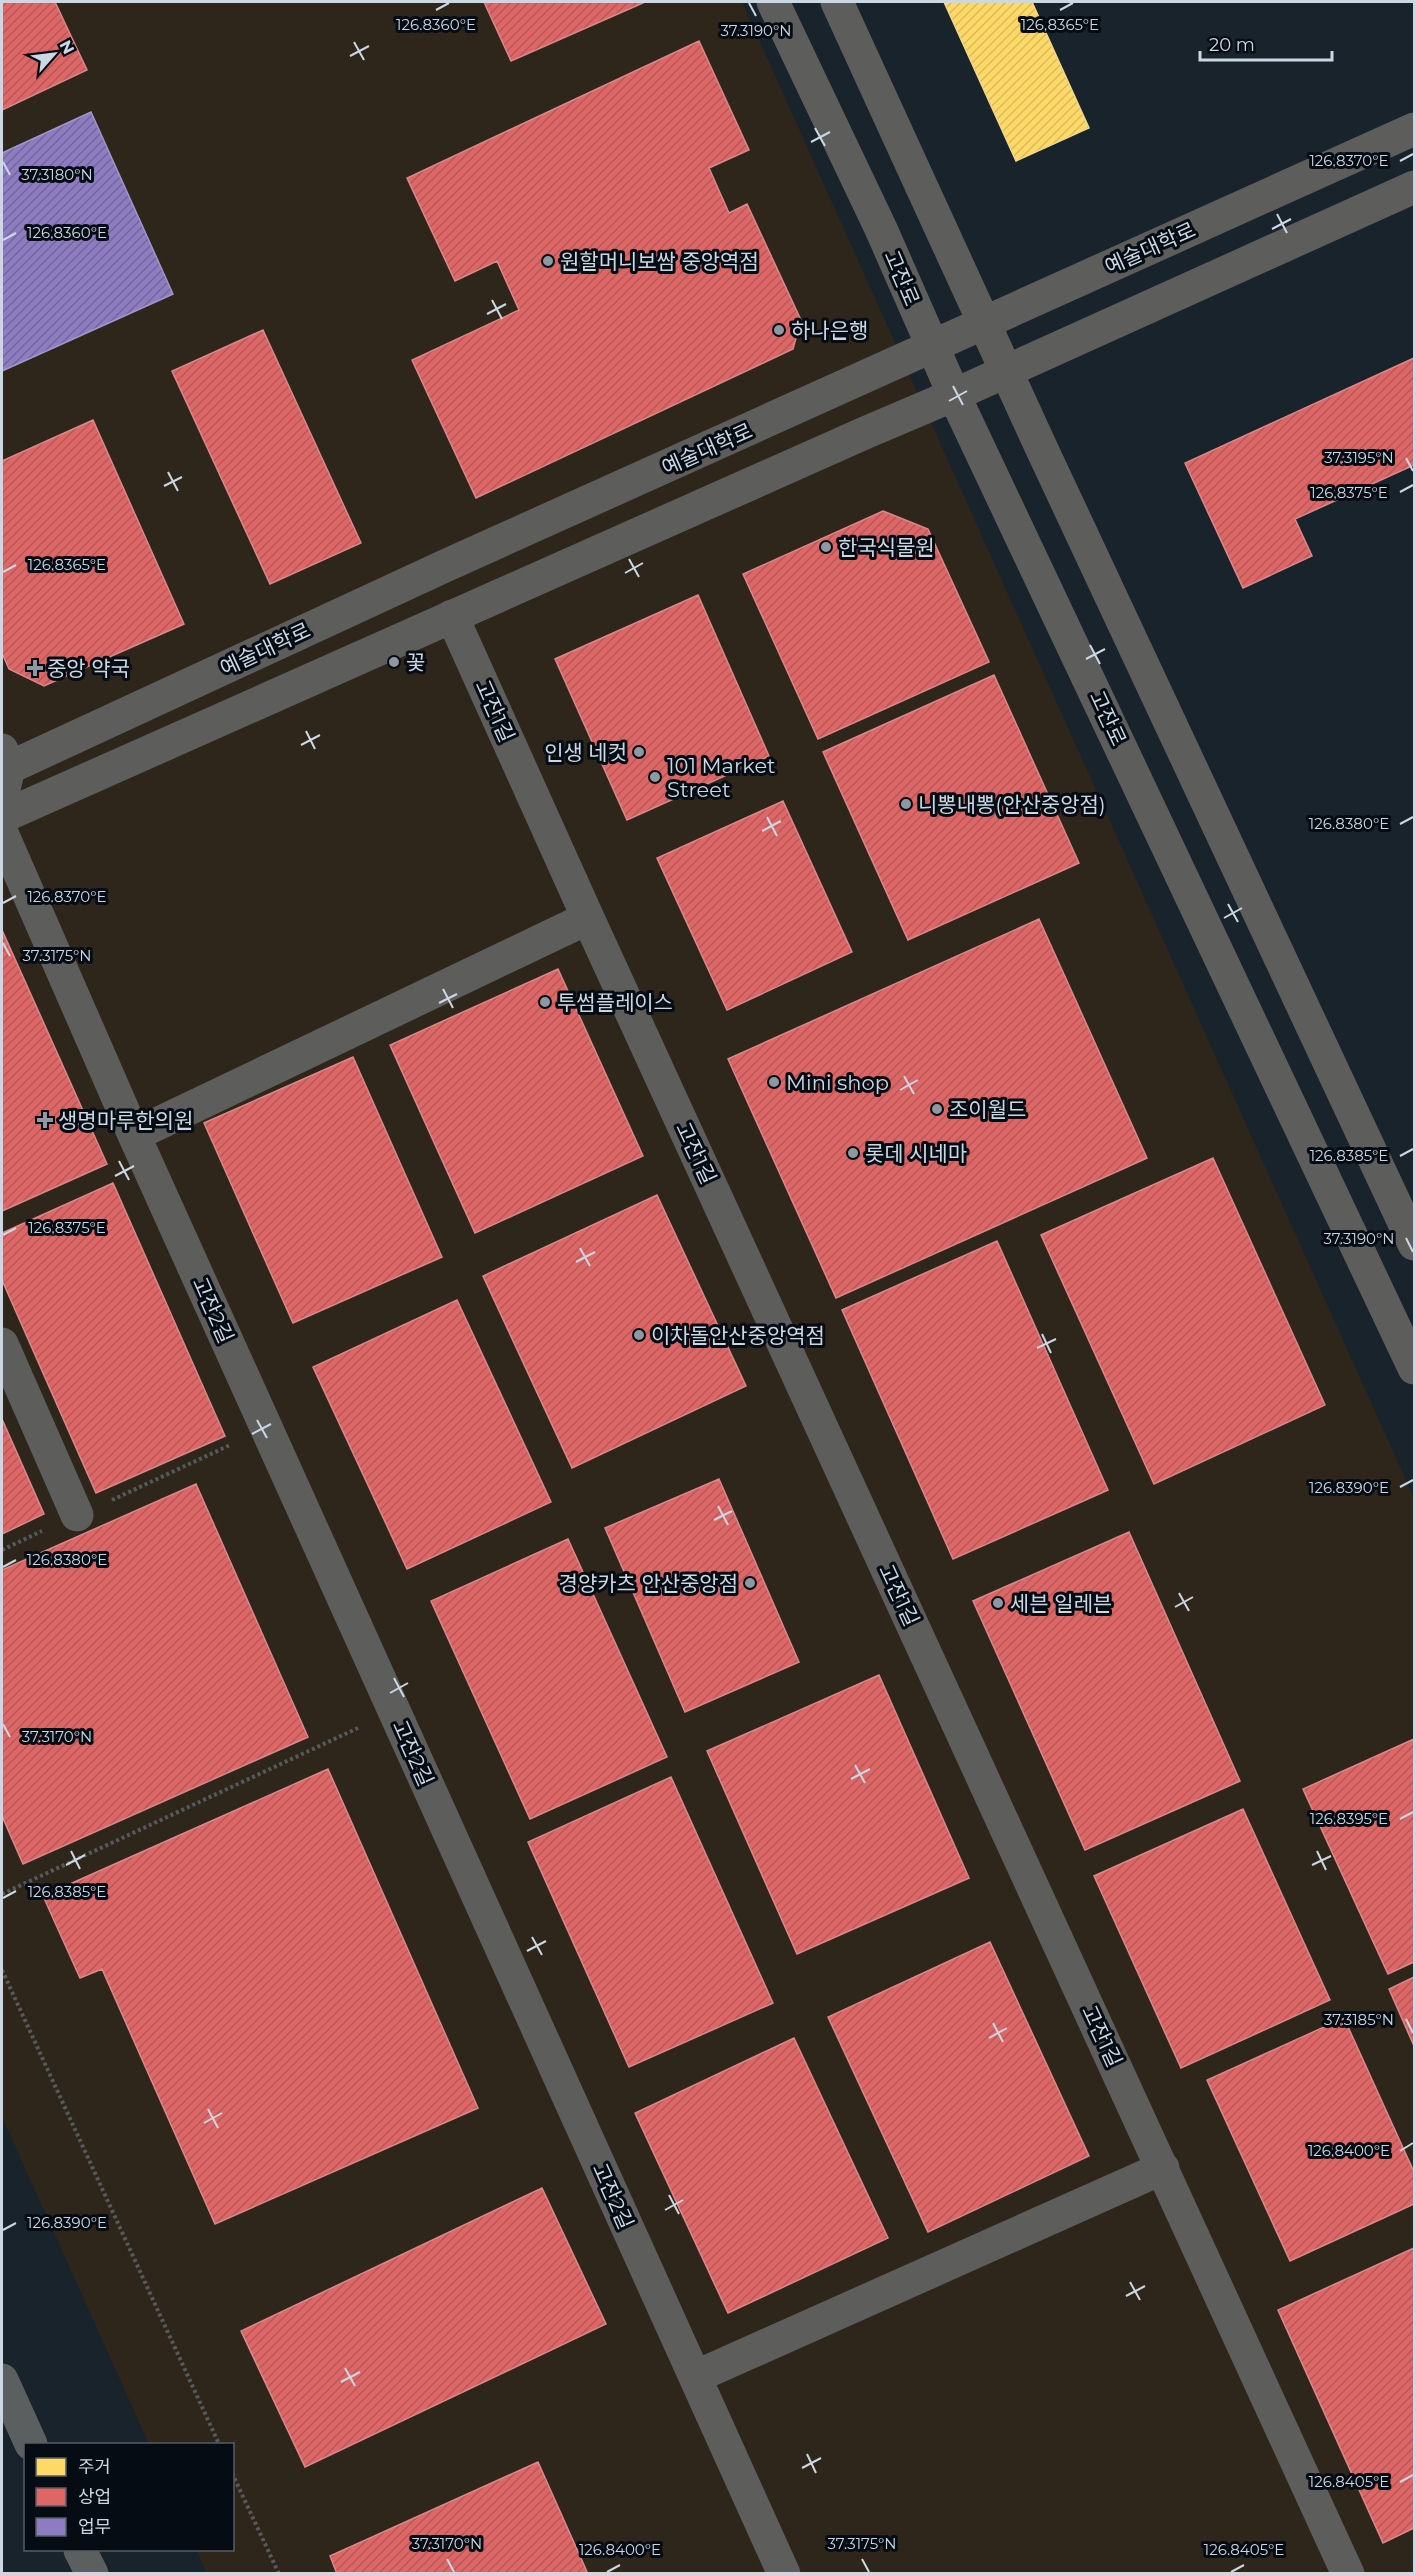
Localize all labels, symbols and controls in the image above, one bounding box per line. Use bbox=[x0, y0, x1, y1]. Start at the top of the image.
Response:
text: 126.8360°E bbox=[396, 15, 476, 34]
text: 126.8365°E bbox=[1021, 15, 1099, 34]
text: 37.3190°N bbox=[720, 21, 792, 40]
north arrow bbox=[24, 24, 84, 84]
scale bar bbox=[1200, 24, 1332, 62]
text: 20 m bbox=[1209, 34, 1255, 56]
text: N bbox=[55, 37, 78, 57]
text: 126.8370°E bbox=[1309, 151, 1389, 170]
text: 37.3180°N bbox=[21, 165, 93, 184]
street label: 예술대학로 bbox=[1101, 217, 1199, 279]
text: 126.8360°E bbox=[27, 223, 107, 242]
street label: 고잔로 bbox=[879, 246, 925, 310]
place label: 원할머니보쌈 중앙역점 bbox=[560, 249, 759, 274]
marker: 원할머니보쌈 중앙역점 bbox=[541, 254, 555, 268]
place label: 하나은행 bbox=[791, 318, 868, 343]
marker: 하나은행 bbox=[772, 323, 786, 337]
street label: 예술대학로 bbox=[658, 418, 756, 480]
text: 37.3195°N bbox=[1324, 448, 1394, 467]
text: 126.8375°E bbox=[1310, 483, 1388, 502]
place label: 한국식물원 bbox=[838, 535, 935, 560]
marker: 한국식물원 bbox=[819, 540, 833, 554]
text: 126.8365°E bbox=[28, 555, 106, 574]
street label: 예술대학로 bbox=[216, 617, 314, 681]
place label: 꽃 bbox=[406, 650, 425, 675]
marker: 꽃 bbox=[387, 655, 401, 669]
place label: 중앙 약국 bbox=[47, 656, 130, 681]
marker: 중앙 약국 bbox=[28, 661, 42, 675]
street label: 고잔1길 bbox=[470, 676, 520, 746]
street label: 고잔로 bbox=[1084, 686, 1132, 750]
place label: 인생 네컷 bbox=[544, 740, 627, 765]
marker: 인생 네컷 bbox=[632, 745, 646, 759]
place label: 101 Market Street bbox=[667, 753, 776, 802]
marker: 101 Market Street bbox=[648, 770, 662, 784]
place label: 니뽕내뽕(안산중앙점) bbox=[918, 792, 1106, 817]
marker: 니뽕내뽕(안산중앙점) bbox=[899, 797, 913, 811]
text: 126.8380°E bbox=[1309, 814, 1389, 833]
text: 126.8370°E bbox=[27, 887, 107, 906]
text: 37.3175°N bbox=[23, 946, 91, 965]
place label: 투썸플레이스 bbox=[557, 990, 673, 1015]
marker: 투썸플레이스 bbox=[538, 995, 552, 1009]
place label: Mini shop bbox=[786, 1070, 889, 1095]
marker: Mini shop bbox=[767, 1075, 781, 1089]
place label: 조이월드 bbox=[949, 1097, 1026, 1122]
marker: 조이월드 bbox=[930, 1102, 944, 1116]
place label: 생명마루한의원 bbox=[58, 1108, 193, 1133]
marker: 생명마루한의원 bbox=[36, 1111, 54, 1129]
street label: 고잔1길 bbox=[671, 1118, 721, 1188]
place label: 롯데 시네마 bbox=[865, 1141, 967, 1166]
marker: 롯데 시네마 bbox=[846, 1146, 860, 1160]
text: 126.8385°E bbox=[1310, 1146, 1388, 1165]
text: 126.8375°E bbox=[28, 1218, 106, 1237]
text: 37.3190°N bbox=[1323, 1229, 1395, 1248]
street label: 고잔2길 bbox=[187, 1273, 239, 1347]
place label: 이차돌안산중앙역점 bbox=[651, 1323, 825, 1348]
marker: 이차돌안산중앙역점 bbox=[632, 1328, 646, 1342]
text: 126.8390°E bbox=[1309, 1478, 1389, 1497]
text: 126.8380°E bbox=[27, 1550, 107, 1569]
street label: 고잔1길 bbox=[874, 1560, 924, 1630]
place label: 경양카츠 안산중앙점 bbox=[559, 1571, 738, 1596]
marker: 경양카츠 안산중앙점 bbox=[743, 1576, 757, 1590]
place label: 세븐 일레븐 bbox=[1010, 1591, 1112, 1616]
marker: 세븐 일레븐 bbox=[991, 1596, 1005, 1610]
street label: 고잔2길 bbox=[387, 1716, 439, 1790]
text: 37.3170°N bbox=[22, 1727, 92, 1746]
text: 126.8395°E bbox=[1310, 1809, 1388, 1828]
text: 126.8385°E bbox=[28, 1882, 106, 1901]
street label: 고잔1길 bbox=[1077, 2001, 1127, 2071]
text: 37.3185°N bbox=[1324, 2010, 1394, 2029]
text: 126.8400°E bbox=[1308, 2141, 1390, 2160]
street label: 고잔2길 bbox=[587, 2159, 639, 2233]
text: 126.8390°E bbox=[27, 2213, 107, 2232]
legend bbox=[24, 2443, 234, 2551]
text: 주거 bbox=[78, 2456, 111, 2478]
text: 126.8405°E bbox=[1309, 2472, 1389, 2491]
text: 상업 bbox=[78, 2486, 111, 2508]
text: 업무 bbox=[78, 2516, 111, 2538]
text: 37.3170°N bbox=[412, 2534, 482, 2553]
text: 37.3175°N bbox=[828, 2534, 896, 2553]
text: 126.8400°E bbox=[579, 2540, 661, 2559]
text: 126.8405°E bbox=[1204, 2540, 1284, 2559]

